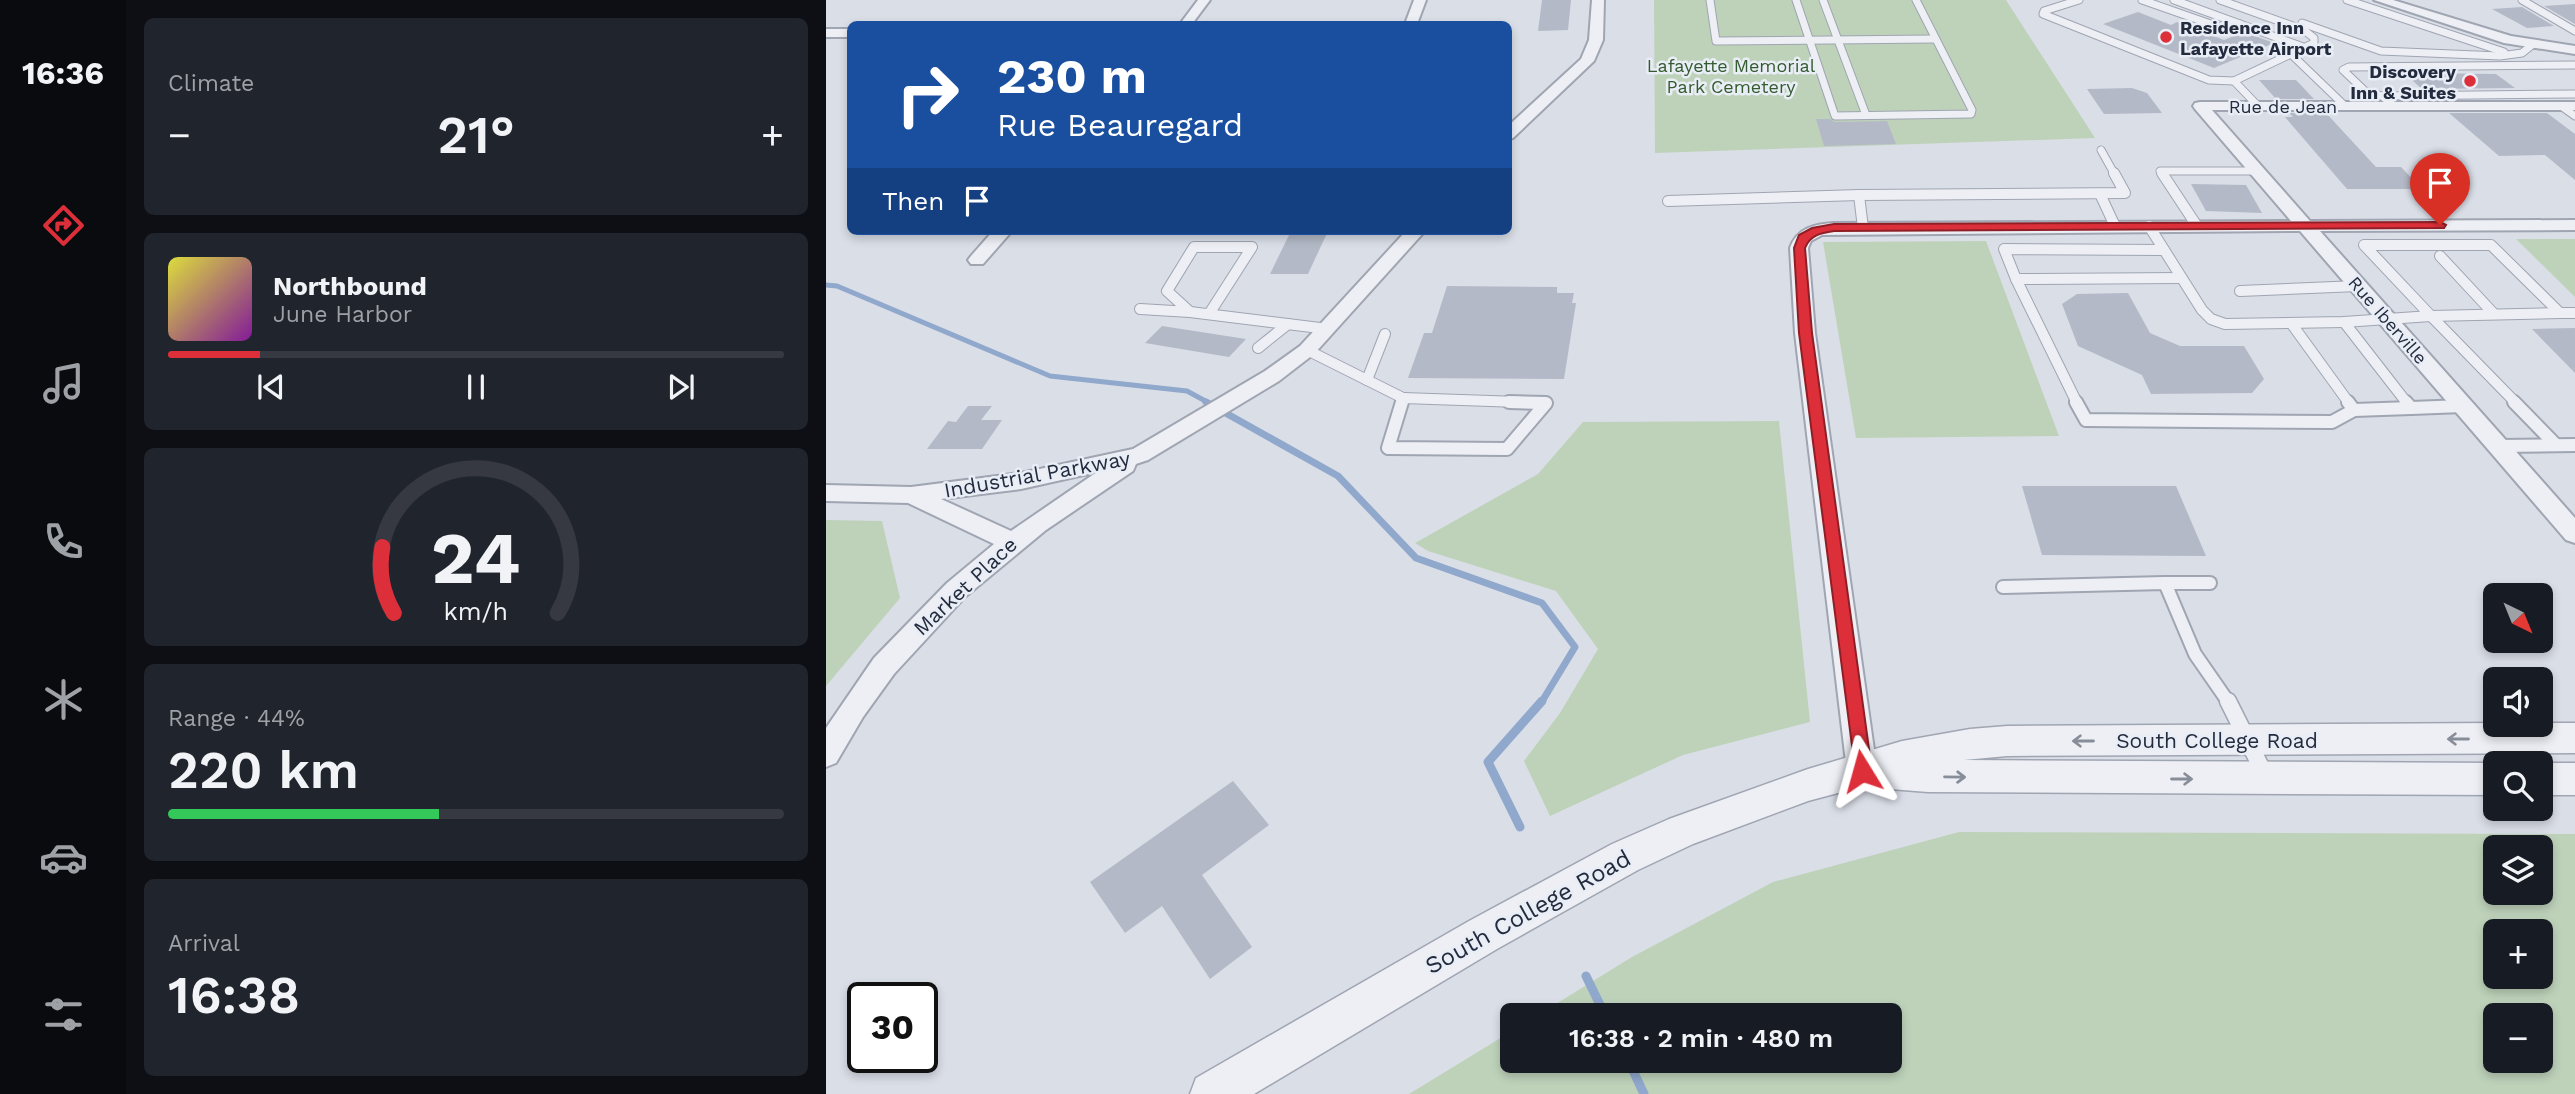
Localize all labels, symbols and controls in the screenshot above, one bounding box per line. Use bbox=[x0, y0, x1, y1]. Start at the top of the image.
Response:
place label: Residence Inn Lafayette Airport bbox=[2180, 17, 2332, 59]
marker: Residence Inn Lafayette Airport bbox=[2158, 29, 2174, 45]
text: 230 m bbox=[997, 47, 1147, 105]
icon: right bbox=[882, 49, 973, 140]
text: 16:36 bbox=[22, 54, 104, 92]
park label: Lafayette Memorial Park Cemetery bbox=[1647, 55, 1816, 97]
place label: Discovery Inn & Suites bbox=[2350, 61, 2457, 103]
text: Climate bbox=[168, 70, 254, 97]
marker: Discovery Inn & Suites bbox=[2462, 73, 2478, 89]
street label: Rue de Jean bbox=[2229, 96, 2337, 117]
text: 21° bbox=[437, 105, 515, 166]
text: Rue Beauregard bbox=[997, 106, 1243, 144]
text: − bbox=[168, 113, 191, 157]
text: + bbox=[761, 113, 784, 157]
pin bbox=[2410, 153, 2470, 225]
icon: arrive bbox=[2421, 164, 2459, 202]
icon: arrive bbox=[958, 182, 996, 220]
text: Then bbox=[882, 186, 944, 216]
icon: directions bbox=[39, 201, 88, 250]
text: Northbound bbox=[273, 271, 427, 301]
street label: Rue Iberville bbox=[2344, 272, 2432, 368]
text: June Harbor bbox=[273, 301, 412, 328]
icon: music bbox=[39, 359, 88, 408]
icon: previous bbox=[252, 368, 290, 406]
icon: pause bbox=[457, 368, 495, 406]
icon: next bbox=[662, 368, 700, 406]
street label: Industrial Parkway bbox=[942, 445, 1132, 503]
text: 24 bbox=[431, 515, 521, 601]
icon: phone bbox=[39, 517, 88, 566]
street label: Market Place bbox=[908, 532, 1022, 640]
north arrow bbox=[2483, 583, 2553, 653]
map controls bbox=[2483, 583, 2553, 1073]
text: km/h bbox=[444, 597, 508, 626]
button: sound bbox=[2483, 667, 2553, 737]
icon: climate bbox=[39, 675, 88, 724]
text: Range · 44% bbox=[168, 705, 305, 732]
street label: South College Road bbox=[2116, 728, 2318, 753]
one-way arrow bbox=[2447, 732, 2470, 746]
position arrow bbox=[1825, 734, 1899, 808]
one-way arrow bbox=[2072, 734, 2095, 748]
text: 220 km bbox=[168, 740, 359, 801]
button: search bbox=[2483, 751, 2553, 821]
one-way arrow bbox=[1943, 770, 1966, 783]
one-way arrow bbox=[2171, 772, 2194, 786]
icon: car bbox=[39, 833, 88, 882]
button: layers bbox=[2483, 835, 2553, 905]
street label: South College Road bbox=[1420, 844, 1636, 980]
button: + bbox=[2483, 919, 2553, 989]
text: Arrival bbox=[168, 930, 240, 957]
text: 16:38 bbox=[168, 965, 300, 1026]
speed limit sign: 30 bbox=[847, 982, 938, 1073]
icon: filters bbox=[39, 990, 88, 1039]
button: − bbox=[2483, 1003, 2553, 1073]
text: 16:38 · 2 min · 480 m bbox=[1569, 1023, 1833, 1053]

